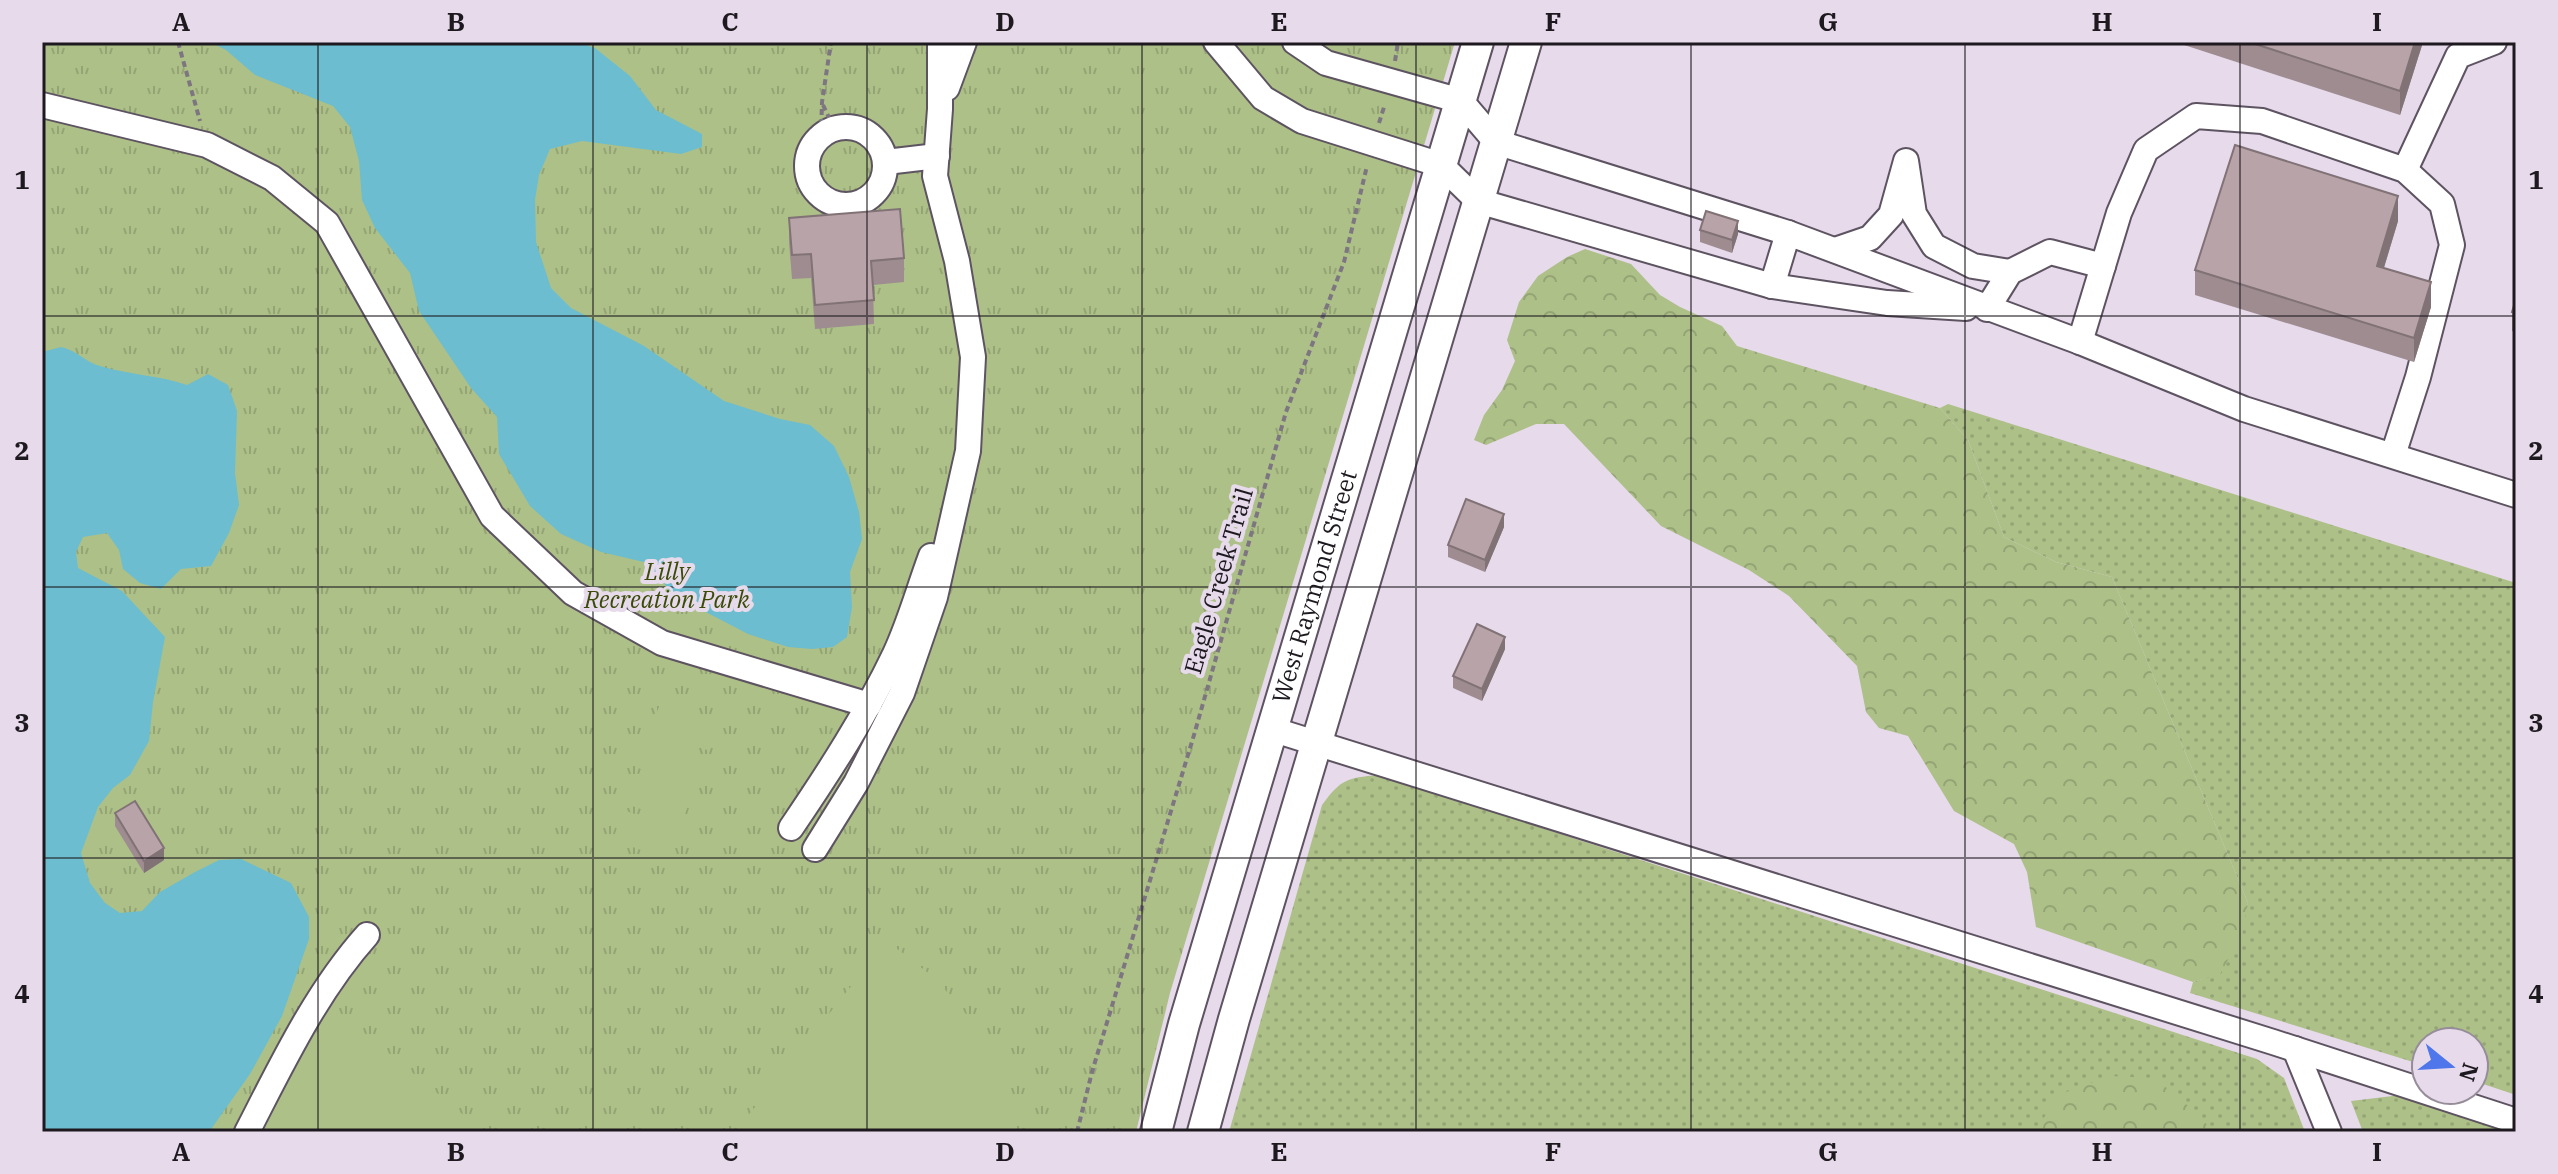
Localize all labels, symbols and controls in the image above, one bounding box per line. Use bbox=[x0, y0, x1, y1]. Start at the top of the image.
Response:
text: A bbox=[172, 4, 190, 38]
text: B bbox=[447, 4, 465, 38]
text: C bbox=[721, 4, 739, 38]
text: D bbox=[995, 4, 1015, 38]
text: E bbox=[1270, 4, 1288, 38]
text: F bbox=[1545, 4, 1561, 38]
text: G bbox=[1818, 4, 1838, 38]
text: H bbox=[2091, 4, 2113, 38]
text: I bbox=[2372, 4, 2382, 38]
text: 1 bbox=[14, 162, 30, 196]
text: 1 bbox=[2528, 162, 2544, 196]
text: 2 bbox=[14, 433, 30, 467]
text: 2 bbox=[2528, 433, 2544, 467]
street label: West Raymond Street bbox=[1264, 466, 1364, 707]
street label: Eagle Creek Trail bbox=[1176, 484, 1260, 677]
park label: Lilly Recreation Park bbox=[583, 555, 750, 615]
text: 3 bbox=[14, 705, 30, 739]
text: 3 bbox=[2528, 705, 2544, 739]
text: 4 bbox=[14, 976, 30, 1010]
text: 4 bbox=[2528, 976, 2544, 1010]
north arrow bbox=[2410, 1026, 2490, 1106]
text: N bbox=[2453, 1060, 2486, 1085]
text: A bbox=[172, 1134, 190, 1168]
text: B bbox=[447, 1134, 465, 1168]
text: C bbox=[721, 1134, 739, 1168]
text: D bbox=[995, 1134, 1015, 1168]
text: E bbox=[1270, 1134, 1288, 1168]
text: F bbox=[1545, 1134, 1561, 1168]
text: G bbox=[1818, 1134, 1838, 1168]
text: H bbox=[2091, 1134, 2113, 1168]
text: I bbox=[2372, 1134, 2382, 1168]

